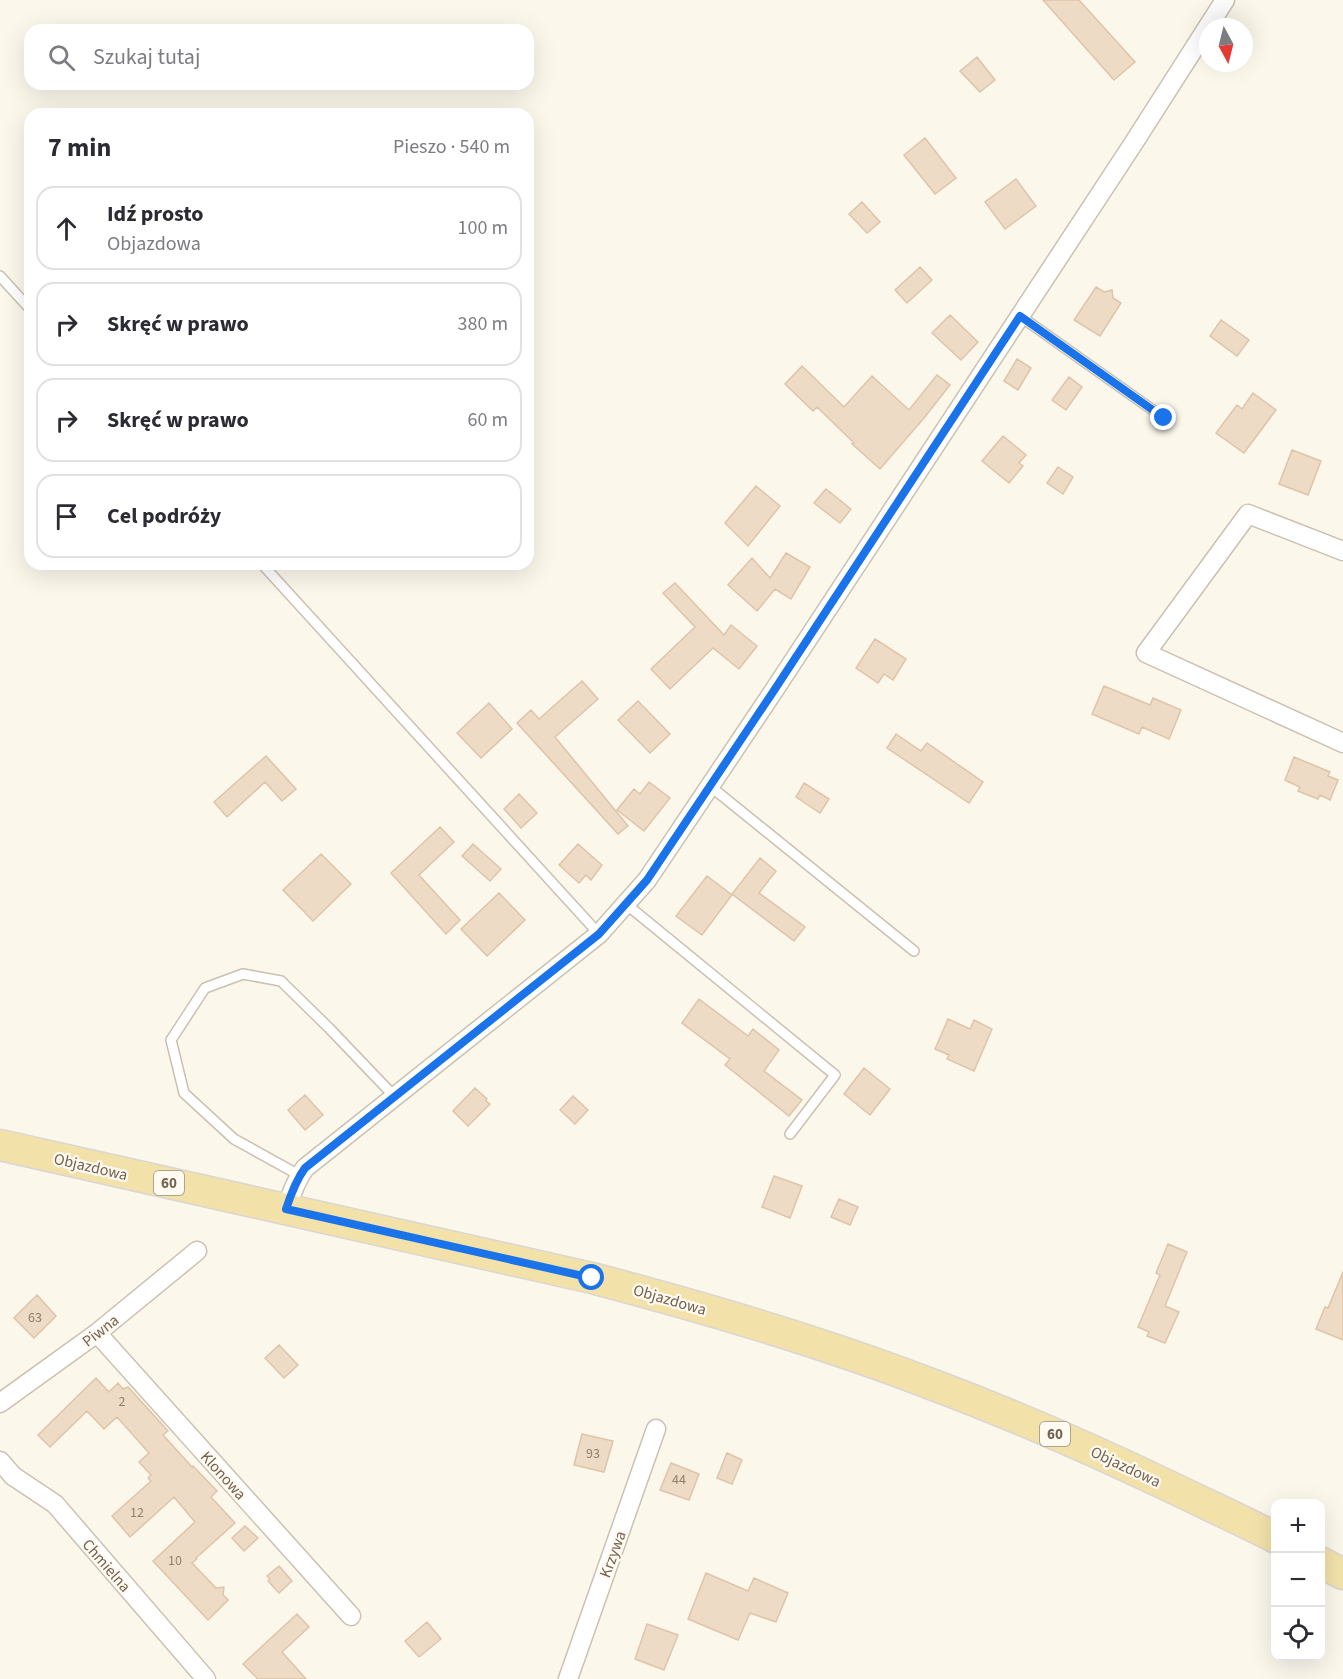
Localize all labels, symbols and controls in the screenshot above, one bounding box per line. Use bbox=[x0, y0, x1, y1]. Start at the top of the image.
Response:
north arrow bbox=[1199, 18, 1253, 72]
search box bbox=[24, 24, 534, 90]
icon: search bbox=[45, 41, 78, 74]
text: Szukaj tutaj bbox=[93, 41, 200, 73]
text: 7 min bbox=[48, 129, 111, 166]
text: Pieszo · 540 m bbox=[393, 133, 510, 161]
text: Idź prosto bbox=[107, 198, 204, 230]
icon: ahead bbox=[50, 212, 83, 245]
text: 100 m bbox=[458, 214, 508, 242]
text: Objazdowa bbox=[107, 230, 201, 258]
icon: right bbox=[50, 308, 83, 341]
text: Skręć w prawo bbox=[107, 308, 249, 340]
text: 380 m bbox=[458, 310, 508, 338]
icon: right bbox=[50, 404, 83, 437]
text: Skręć w prawo bbox=[107, 404, 249, 436]
route end bbox=[1150, 404, 1176, 430]
text: 60 m bbox=[468, 406, 508, 434]
icon: arrive bbox=[50, 500, 83, 533]
text: Cel podróży bbox=[107, 500, 221, 532]
street label: Objazdowa bbox=[52, 1148, 130, 1186]
road number: 60 bbox=[154, 1171, 184, 1195]
route start bbox=[578, 1264, 604, 1290]
street label: Objazdowa bbox=[631, 1279, 709, 1321]
house number: 63 bbox=[28, 1308, 42, 1328]
street label: Piwna bbox=[78, 1309, 124, 1352]
house number: 2 bbox=[119, 1392, 126, 1412]
road number: 60 bbox=[1040, 1422, 1070, 1446]
street label: Objazdowa bbox=[1087, 1441, 1164, 1493]
house number: 93 bbox=[586, 1444, 600, 1464]
street label: Klonowa bbox=[195, 1446, 251, 1505]
house number: 44 bbox=[672, 1470, 686, 1490]
map controls bbox=[1271, 1499, 1325, 1661]
button: + bbox=[1271, 1499, 1325, 1553]
house number: 12 bbox=[130, 1503, 144, 1523]
street label: Krzywa bbox=[594, 1528, 632, 1581]
street label: Chmielna bbox=[77, 1534, 135, 1597]
house number: 10 bbox=[168, 1551, 182, 1571]
button: − bbox=[1271, 1553, 1325, 1607]
button: locate bbox=[1271, 1607, 1325, 1661]

